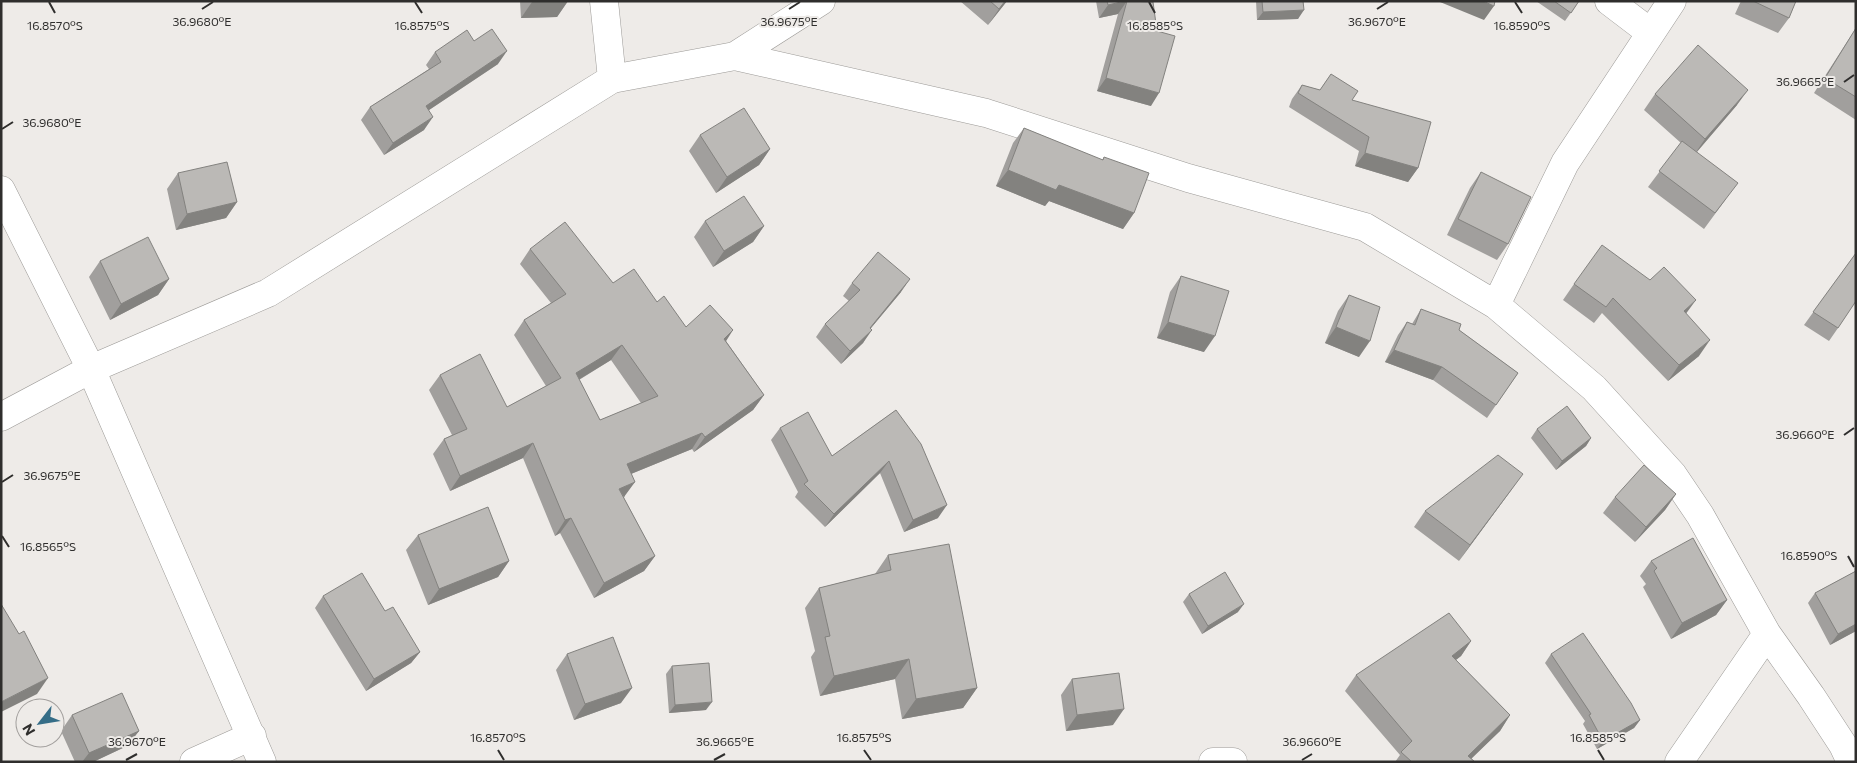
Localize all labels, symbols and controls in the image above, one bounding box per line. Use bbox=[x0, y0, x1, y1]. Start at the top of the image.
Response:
text: 36.9680°E bbox=[173, 14, 231, 28]
text: 36.9675°E bbox=[760, 14, 818, 28]
text: 36.9670°E bbox=[1348, 14, 1406, 28]
text: 16.8570°S bbox=[27, 18, 83, 32]
text: 16.8575°S bbox=[395, 18, 449, 32]
text: 16.8585°S bbox=[1127, 18, 1183, 32]
text: 16.8590°S bbox=[1494, 18, 1550, 32]
text: 36.9665°E bbox=[1776, 74, 1834, 88]
text: 36.9680°E bbox=[23, 115, 81, 129]
text: 36.9660°E bbox=[1776, 427, 1834, 441]
text: 36.9675°E bbox=[23, 468, 81, 482]
text: 16.8565°S bbox=[20, 539, 76, 553]
text: 16.8590°S bbox=[1781, 548, 1837, 562]
north arrow bbox=[15, 698, 65, 748]
text: N bbox=[18, 721, 38, 739]
text: 16.8570°S bbox=[470, 730, 526, 744]
text: 16.8575°S bbox=[837, 730, 891, 744]
text: 16.8585°S bbox=[1570, 730, 1626, 744]
text: 36.9670°E bbox=[108, 734, 166, 748]
text: 36.9665°E bbox=[696, 734, 754, 748]
text: 36.9660°E bbox=[1283, 734, 1341, 748]

